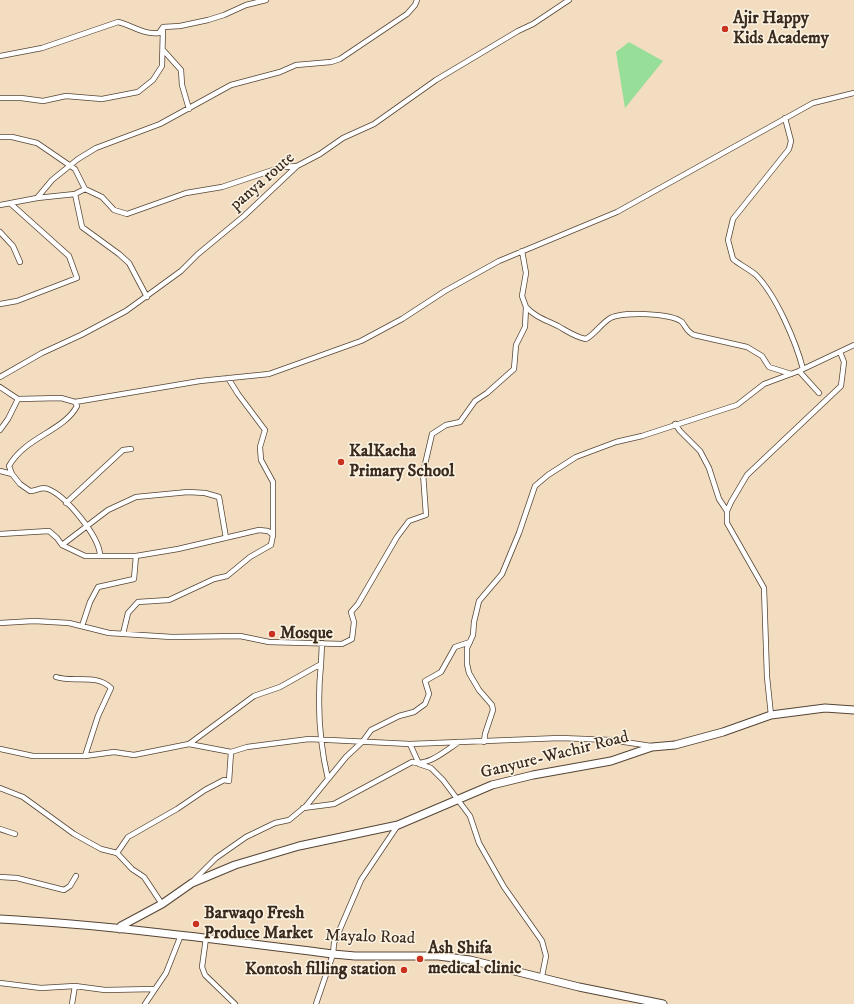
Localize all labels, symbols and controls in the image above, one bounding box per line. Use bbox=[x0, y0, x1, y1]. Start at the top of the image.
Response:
place label: Ajir Happy Kids Academy bbox=[733, 9, 829, 49]
marker: Ajir Happy Kids Academy bbox=[720, 24, 730, 34]
street label: panya route bbox=[227, 148, 299, 216]
place label: KalKacha Primary School bbox=[349, 442, 454, 482]
marker: KalKacha Primary School bbox=[336, 457, 346, 467]
place label: Mosque bbox=[280, 624, 333, 644]
marker: Mosque bbox=[267, 629, 277, 639]
street label: Ganyure-Wachir Road bbox=[479, 728, 631, 784]
place label: Barwaqo Fresh Produce Market bbox=[204, 904, 313, 944]
marker: Barwaqo Fresh Produce Market bbox=[191, 919, 201, 929]
street label: Mayalo Road bbox=[325, 926, 415, 950]
place label: Ash Shifa medical clinic bbox=[428, 939, 521, 979]
marker: Ash Shifa medical clinic bbox=[415, 954, 425, 964]
place label: Kontosh filling station bbox=[245, 960, 396, 980]
marker: Kontosh filling station bbox=[399, 965, 409, 975]

